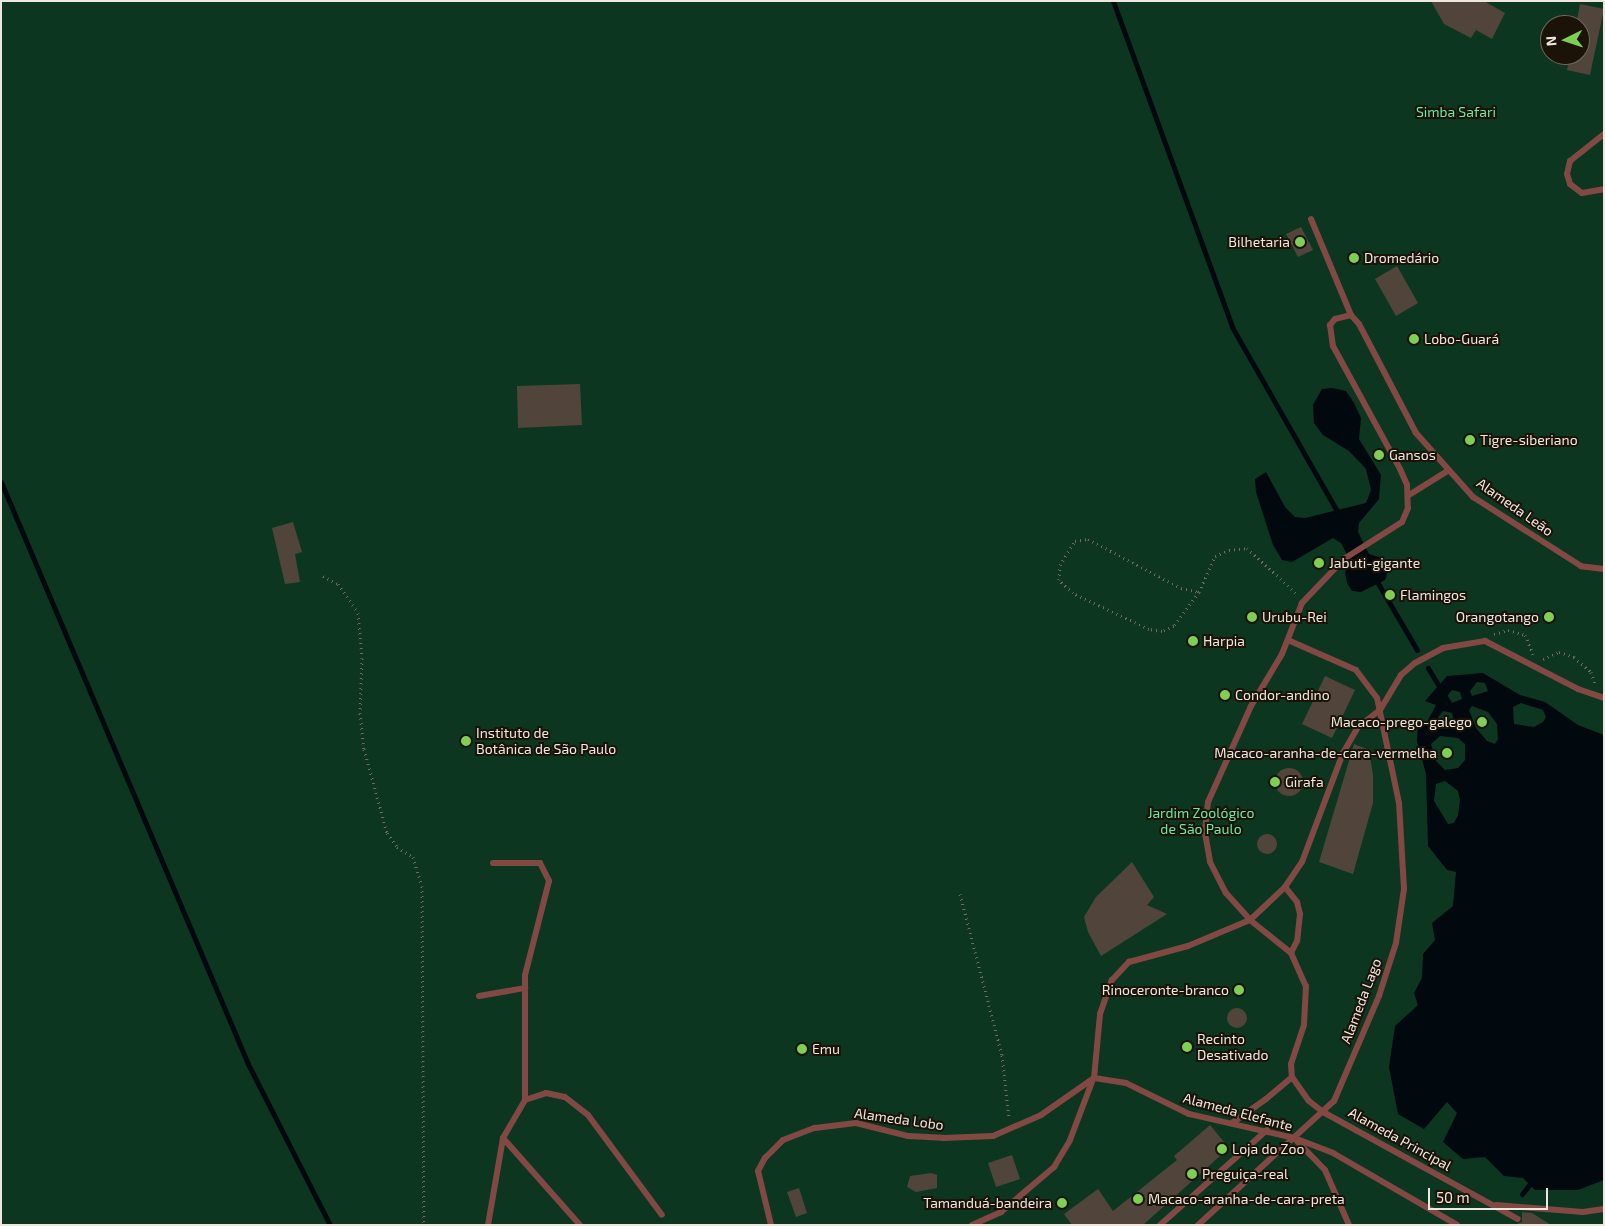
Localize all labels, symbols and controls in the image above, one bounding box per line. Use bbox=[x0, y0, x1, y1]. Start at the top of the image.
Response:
north arrow bbox=[1540, 15, 1590, 65]
text: N bbox=[1542, 35, 1559, 47]
park label: Simba Safari bbox=[1416, 104, 1496, 120]
place label: Bilhetaria bbox=[1228, 234, 1290, 250]
marker: Bilhetaria bbox=[1294, 236, 1306, 248]
place label: Dromedário bbox=[1364, 250, 1439, 266]
marker: Dromedário bbox=[1348, 252, 1360, 264]
place label: Lobo-Guará bbox=[1424, 331, 1499, 347]
marker: Lobo-Guará bbox=[1408, 333, 1420, 345]
place label: Tigre-siberiano bbox=[1480, 432, 1578, 448]
marker: Tigre-siberiano bbox=[1464, 434, 1476, 446]
place label: Gansos bbox=[1389, 447, 1436, 463]
marker: Gansos bbox=[1373, 449, 1385, 461]
street label: Alameda Leão bbox=[1474, 474, 1556, 540]
place label: Jabuti-gigante bbox=[1329, 555, 1420, 571]
marker: Jabuti-gigante bbox=[1313, 557, 1325, 569]
place label: Flamingos bbox=[1400, 587, 1466, 603]
marker: Flamingos bbox=[1384, 589, 1396, 601]
place label: Urubu-Rei bbox=[1262, 609, 1327, 625]
place label: Orangotango bbox=[1456, 609, 1539, 625]
marker: Urubu-Rei bbox=[1246, 611, 1258, 623]
marker: Orangotango bbox=[1543, 611, 1555, 623]
place label: Harpia bbox=[1203, 633, 1245, 649]
marker: Harpia bbox=[1187, 635, 1199, 647]
place label: Condor-andino bbox=[1235, 687, 1330, 703]
marker: Condor-andino bbox=[1219, 689, 1231, 701]
place label: Macaco-prego-galego bbox=[1331, 714, 1472, 730]
marker: Macaco-prego-galego bbox=[1476, 716, 1488, 728]
place label: Instituto de Botânica de São Paulo bbox=[476, 725, 616, 758]
marker: Instituto de Botânica de São Paulo bbox=[460, 735, 472, 747]
place label: Macaco-aranha-de-cara-vermelha bbox=[1214, 745, 1437, 761]
marker: Macaco-aranha-de-cara-vermelha bbox=[1441, 747, 1453, 759]
place label: Girafa bbox=[1285, 774, 1324, 790]
marker: Girafa bbox=[1269, 776, 1281, 788]
park label: Jardim Zoológico de São Paulo bbox=[1148, 805, 1254, 838]
street label: Alameda Lago bbox=[1337, 956, 1385, 1046]
place label: Rinoceronte-branco bbox=[1102, 982, 1229, 998]
marker: Rinoceronte-branco bbox=[1233, 984, 1245, 996]
place label: Recinto Desativado bbox=[1197, 1031, 1268, 1064]
place label: Emu bbox=[812, 1041, 840, 1057]
marker: Recinto Desativado bbox=[1181, 1041, 1193, 1053]
marker: Emu bbox=[796, 1043, 808, 1055]
street label: Alameda Elefante bbox=[1181, 1089, 1295, 1135]
street label: Alameda Lobo bbox=[853, 1104, 945, 1134]
street label: Alameda Principal bbox=[1346, 1104, 1454, 1174]
place label: Loja do Zoo bbox=[1232, 1141, 1304, 1157]
marker: Loja do Zoo bbox=[1216, 1143, 1228, 1155]
place label: Preguiça-real bbox=[1202, 1166, 1288, 1182]
marker: Preguiça-real bbox=[1186, 1168, 1198, 1180]
scale bar bbox=[1430, 1178, 1550, 1210]
text: 50 m bbox=[1436, 1188, 1470, 1206]
place label: Macaco-aranha-de-cara-preta bbox=[1148, 1191, 1345, 1207]
marker: Macaco-aranha-de-cara-preta bbox=[1132, 1193, 1144, 1205]
place label: Tamanduá-bandeira bbox=[923, 1195, 1052, 1211]
marker: Tamanduá-bandeira bbox=[1056, 1197, 1068, 1209]

